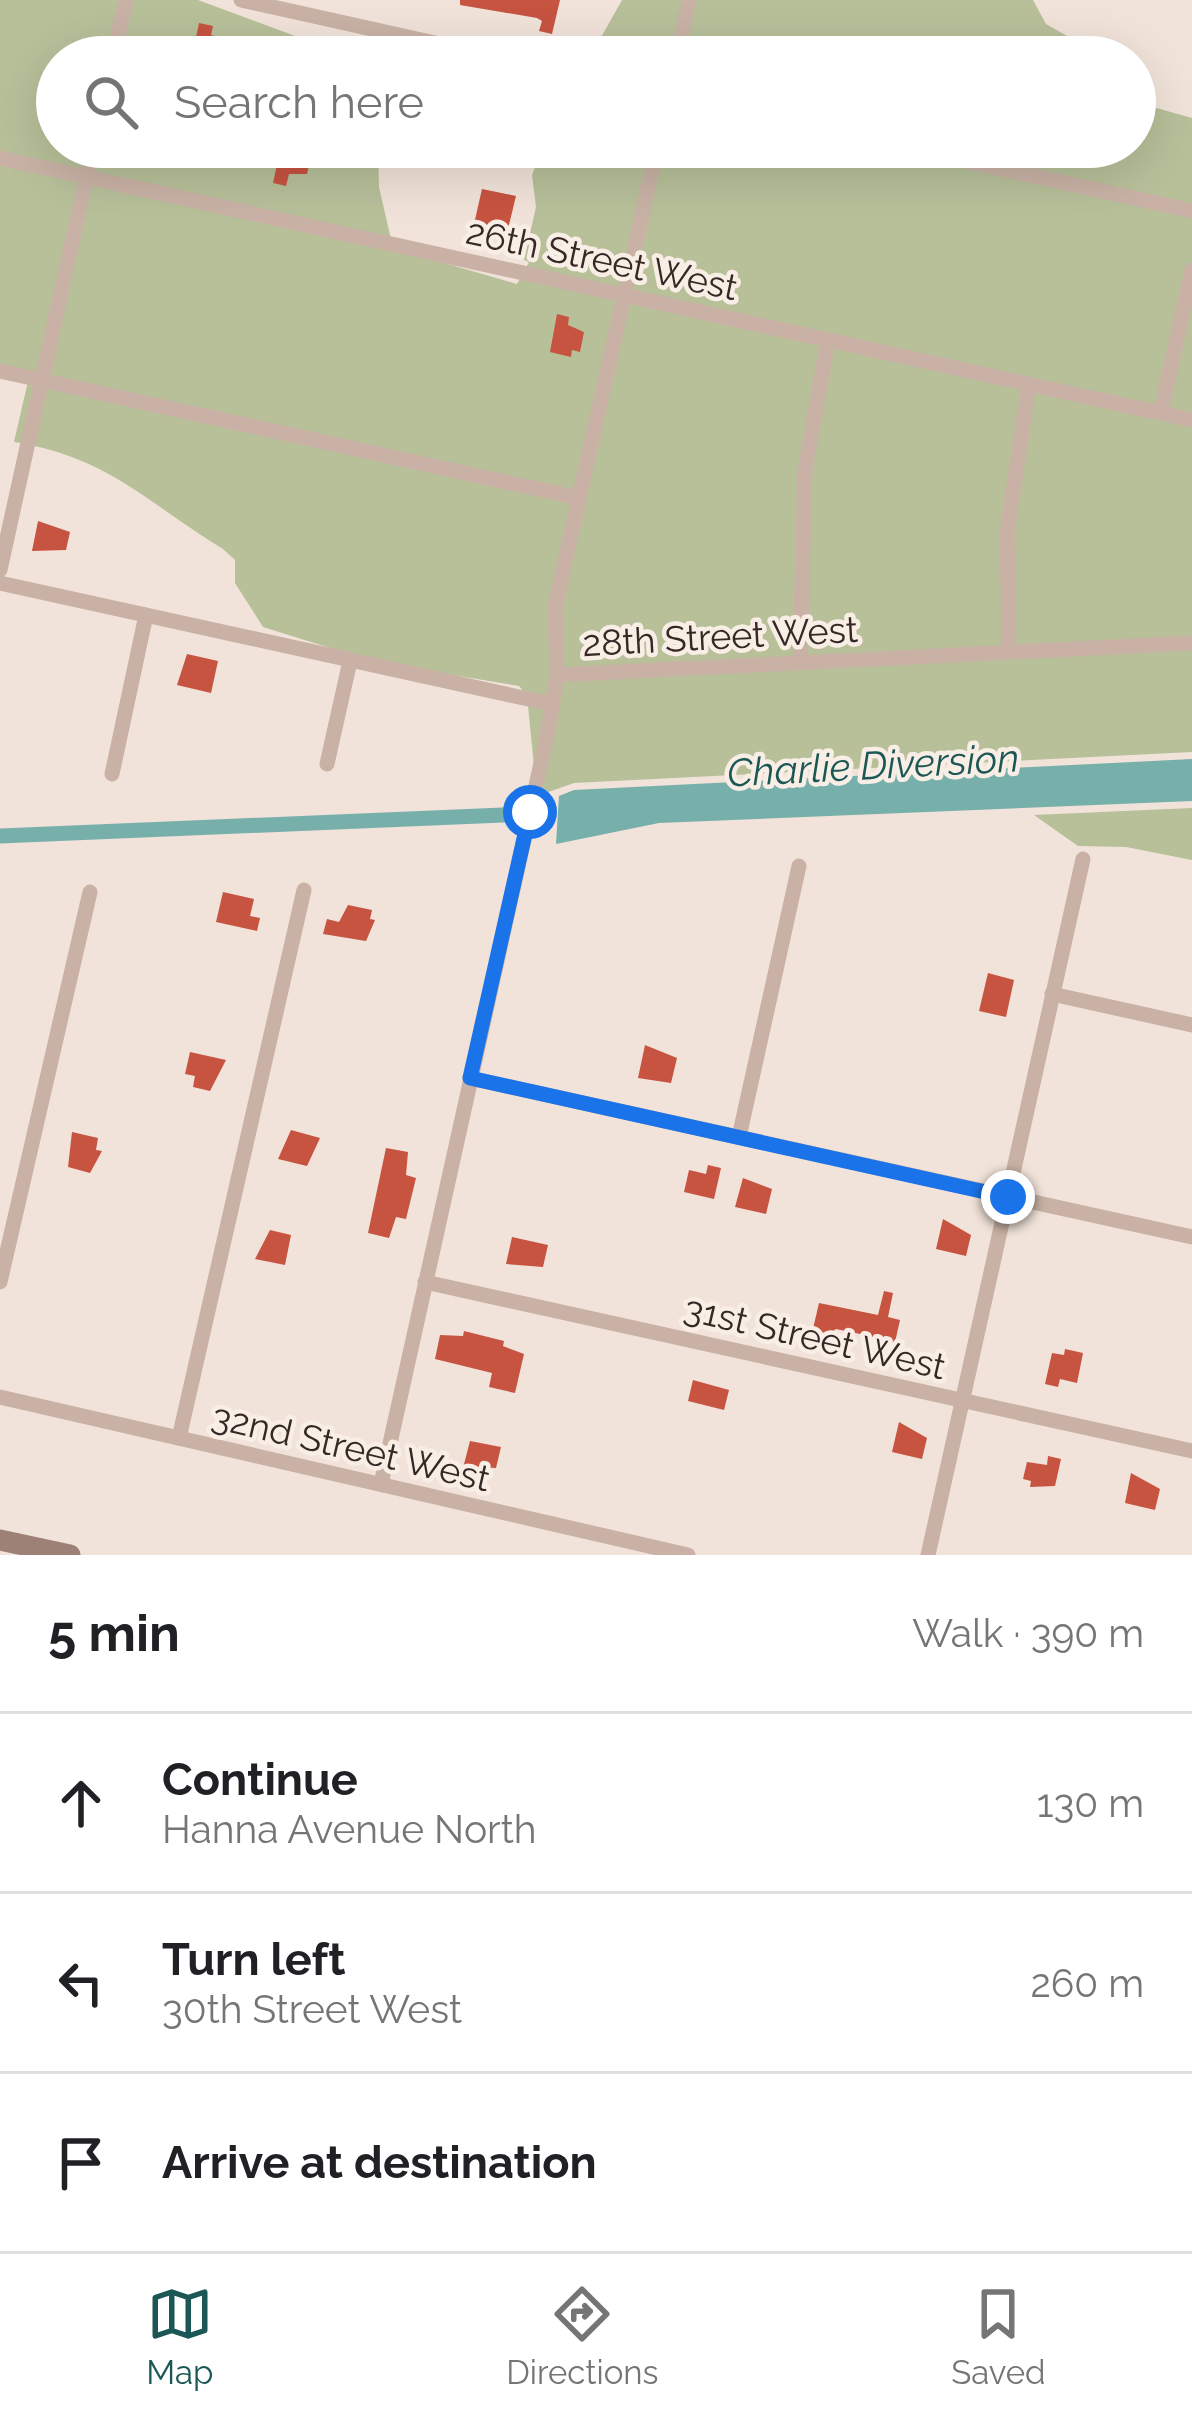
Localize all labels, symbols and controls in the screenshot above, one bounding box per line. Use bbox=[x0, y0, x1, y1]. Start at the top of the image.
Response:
search box bbox=[36, 36, 1156, 168]
icon: search bbox=[78, 69, 144, 135]
text: Search here bbox=[174, 76, 424, 129]
street label: 26th Street West bbox=[463, 210, 741, 308]
street label: 28th Street West bbox=[581, 608, 859, 664]
water label: Charlie Diversion bbox=[726, 734, 1020, 796]
route start bbox=[503, 785, 557, 839]
route end bbox=[981, 1170, 1035, 1224]
street label: 31st Street West bbox=[680, 1287, 950, 1387]
street label: 32nd Street West bbox=[208, 1395, 494, 1499]
text: 5 min bbox=[48, 1603, 180, 1663]
text: Walk · 390 m bbox=[912, 1610, 1144, 1656]
text: Continue bbox=[162, 1753, 358, 1806]
icon: ahead bbox=[48, 1770, 114, 1836]
text: 130 m bbox=[1037, 1780, 1144, 1826]
text: Hanna Avenue North bbox=[162, 1806, 537, 1852]
text: Turn left bbox=[162, 1933, 345, 1986]
icon: left bbox=[48, 1950, 114, 2016]
text: 260 m bbox=[1031, 1960, 1144, 2006]
text: 30th Street West bbox=[162, 1986, 462, 2032]
icon: arrive bbox=[48, 2130, 114, 2196]
text: Arrive at destination bbox=[162, 2136, 597, 2189]
tab: Map bbox=[146, 2281, 213, 2392]
tab: Directions bbox=[506, 2281, 659, 2392]
tab: Saved bbox=[951, 2281, 1046, 2392]

